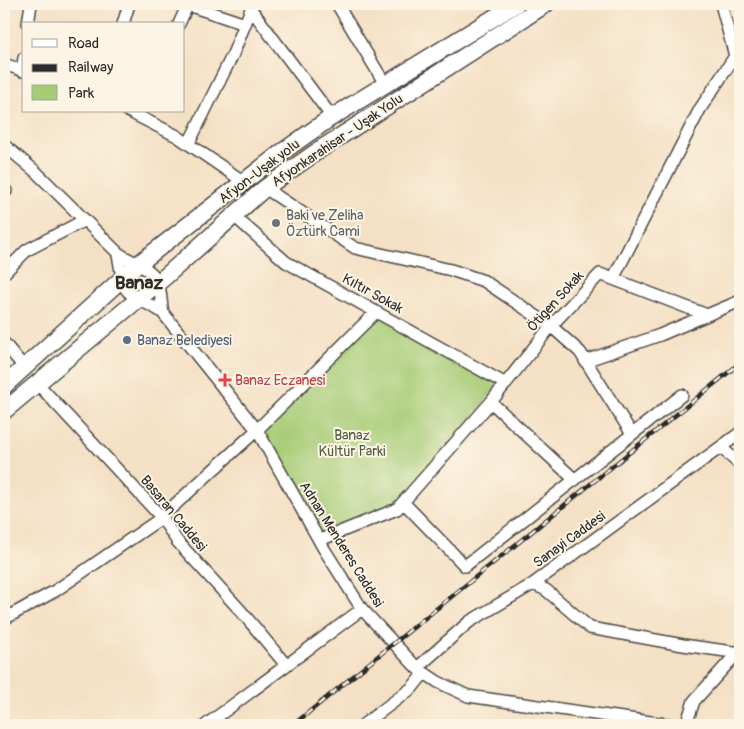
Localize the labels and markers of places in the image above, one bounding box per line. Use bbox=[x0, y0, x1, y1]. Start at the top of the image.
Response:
place label: Baki ve Zeliha Öztürk Cami bbox=[286, 207, 363, 240]
marker: Baki ve Zeliha Öztürk Cami bbox=[270, 217, 282, 229]
place label: Banaz Belediyesi bbox=[137, 332, 232, 349]
marker: Banaz Belediyesi bbox=[121, 334, 133, 346]
place label: Banaz Eczanesi bbox=[235, 372, 326, 389]
marker: Banaz Eczanesi bbox=[219, 374, 231, 386]

